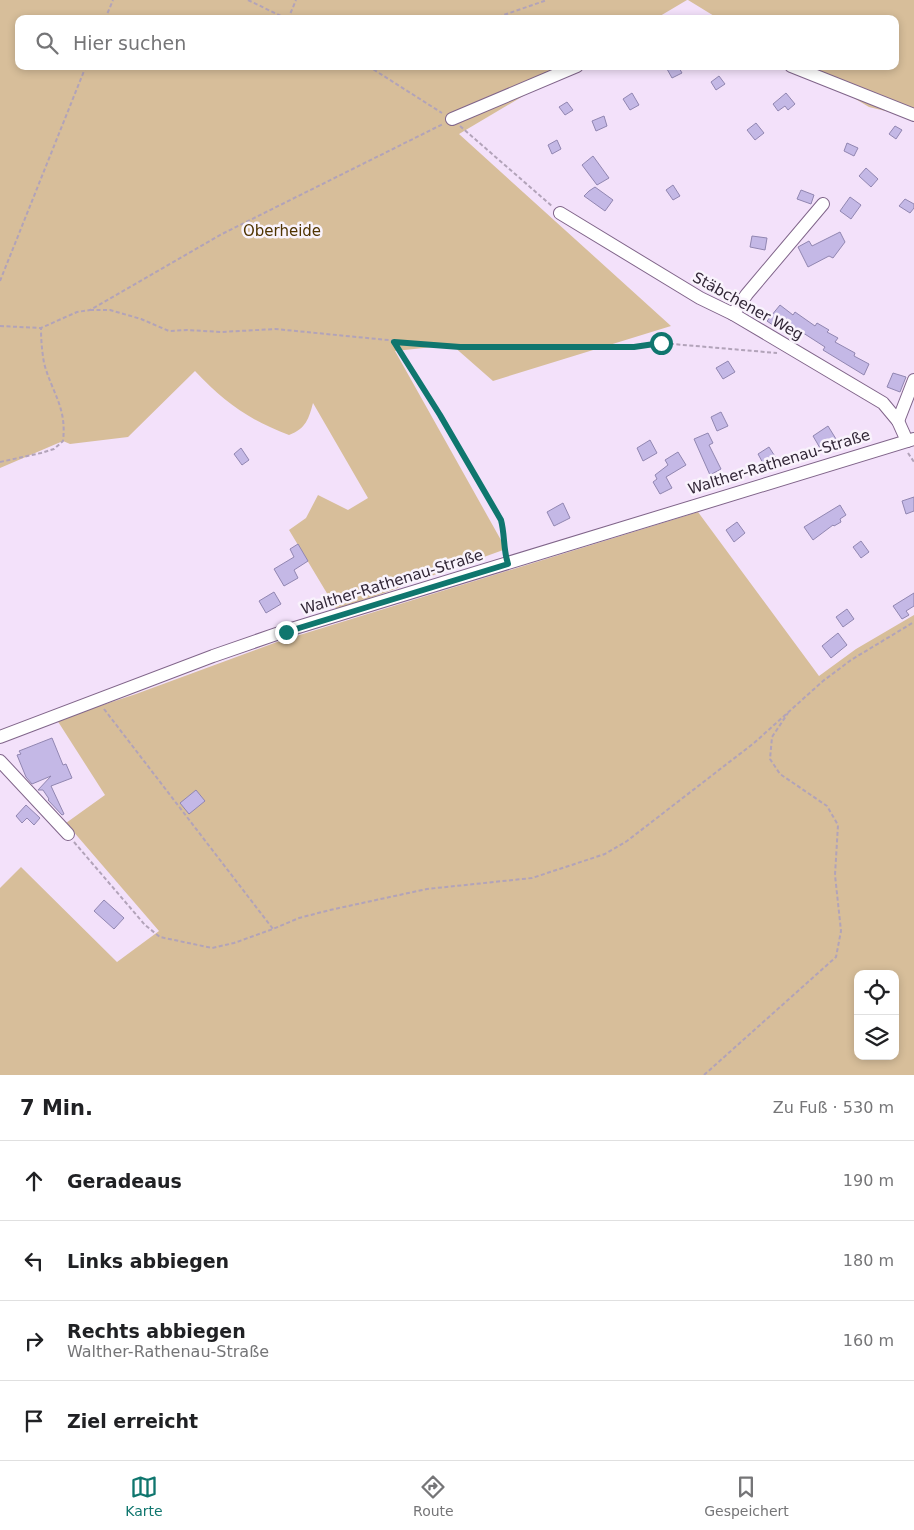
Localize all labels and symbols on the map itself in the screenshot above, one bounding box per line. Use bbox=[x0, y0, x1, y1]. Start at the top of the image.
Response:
park label: Oberheide bbox=[243, 222, 321, 240]
street label: Stäbchener Weg bbox=[690, 268, 806, 344]
route start bbox=[650, 332, 673, 355]
street label: Walther-Rathenau-Straße bbox=[686, 426, 872, 498]
street label: Walther-Rathenau-Straße bbox=[299, 546, 485, 618]
route end bbox=[275, 621, 298, 644]

